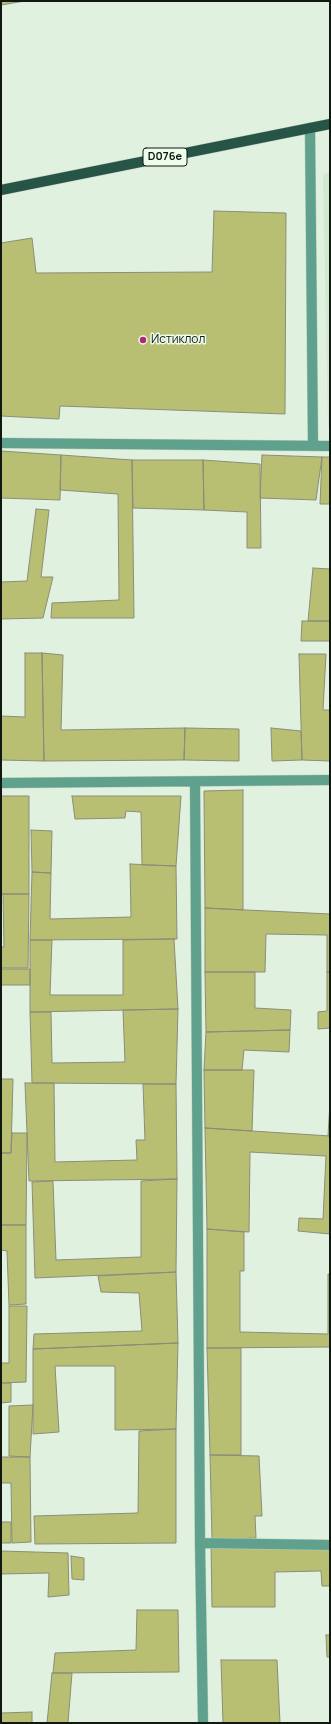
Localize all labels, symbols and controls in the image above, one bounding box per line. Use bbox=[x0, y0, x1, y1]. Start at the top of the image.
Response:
road number: D076e bbox=[143, 148, 187, 166]
place label: Истиклол bbox=[151, 333, 205, 347]
marker: Истиклол bbox=[138, 335, 148, 345]

